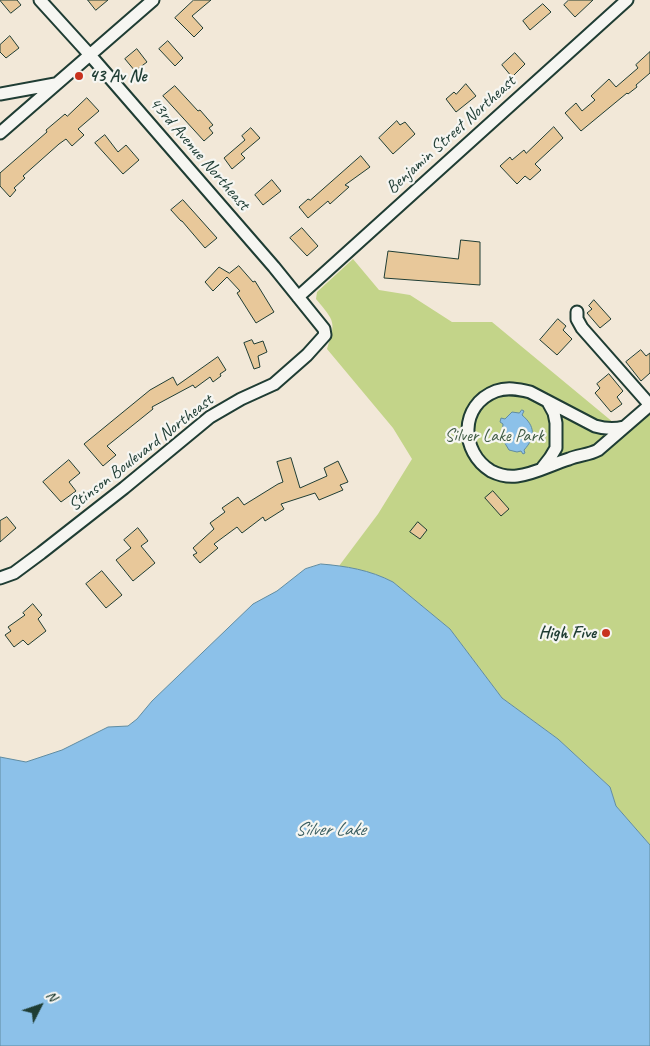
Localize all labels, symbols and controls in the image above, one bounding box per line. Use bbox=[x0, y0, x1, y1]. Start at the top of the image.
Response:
place label: 43 Av Ne bbox=[89, 65, 146, 87]
marker: 43 Av Ne bbox=[73, 70, 85, 82]
street label: Benjamin Street Northeast bbox=[382, 71, 520, 199]
street label: 43rd Avenue Northeast bbox=[144, 93, 254, 215]
street label: Stinson Boulevard Northeast bbox=[64, 390, 218, 516]
park label: Silver Lake Park bbox=[444, 425, 544, 447]
place label: High Five bbox=[538, 622, 596, 644]
marker: High Five bbox=[600, 627, 612, 639]
water label: Silver Lake bbox=[295, 819, 365, 841]
north arrow bbox=[15, 981, 65, 1031]
text: N bbox=[42, 987, 61, 1005]

